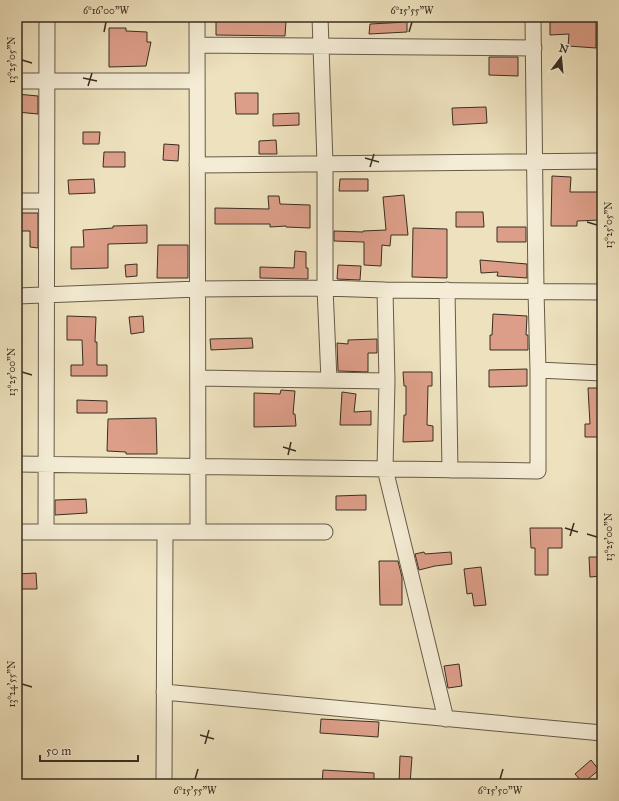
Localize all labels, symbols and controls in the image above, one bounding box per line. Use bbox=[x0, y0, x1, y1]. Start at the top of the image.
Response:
text: 6°16'00"W bbox=[83, 5, 130, 17]
text: 6°15'55"W bbox=[390, 5, 434, 17]
text: 13°25'05"N bbox=[6, 36, 18, 84]
north arrow bbox=[541, 38, 581, 78]
text: N bbox=[557, 41, 571, 57]
text: 13°25'05"N bbox=[603, 201, 615, 249]
text: 13°25'00"N bbox=[6, 347, 18, 396]
text: 13°25'00"N bbox=[603, 512, 615, 561]
text: 13°24'55"N bbox=[6, 660, 18, 708]
scale bar bbox=[40, 737, 138, 763]
text: 50 m bbox=[46, 744, 71, 758]
text: 6°15'55"W bbox=[173, 785, 217, 797]
text: 6°15'50"W bbox=[478, 785, 523, 797]

